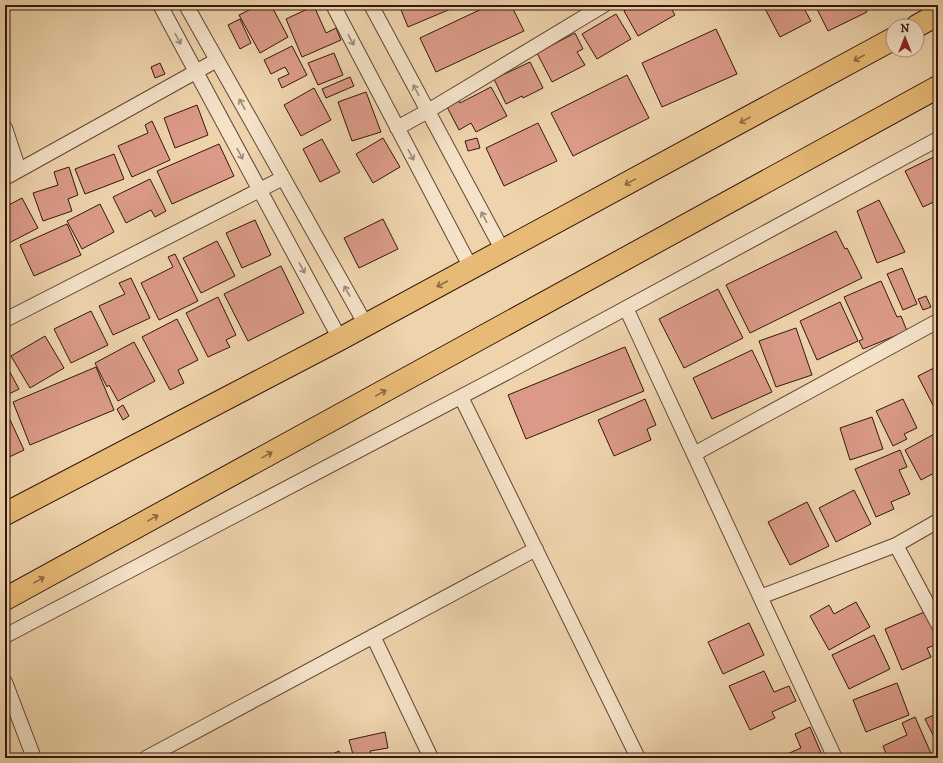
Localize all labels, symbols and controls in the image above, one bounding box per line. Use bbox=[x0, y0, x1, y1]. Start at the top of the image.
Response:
north arrow bbox=[885, 18, 925, 58]
text: N bbox=[900, 22, 910, 36]
one-way arrow bbox=[175, 33, 182, 45]
one-way arrow bbox=[348, 33, 355, 45]
one-way arrow bbox=[853, 54, 865, 62]
one-way arrow bbox=[412, 84, 420, 96]
one-way arrow bbox=[237, 98, 245, 110]
one-way arrow bbox=[739, 116, 751, 124]
one-way arrow bbox=[237, 147, 244, 159]
one-way arrow bbox=[408, 149, 416, 161]
one-way arrow bbox=[625, 179, 637, 186]
one-way arrow bbox=[480, 211, 488, 223]
one-way arrow bbox=[299, 262, 306, 274]
one-way arrow bbox=[436, 280, 448, 288]
one-way arrow bbox=[342, 285, 350, 297]
one-way arrow bbox=[375, 388, 387, 396]
one-way arrow bbox=[261, 451, 273, 459]
one-way arrow bbox=[147, 513, 159, 521]
one-way arrow bbox=[33, 576, 45, 584]

